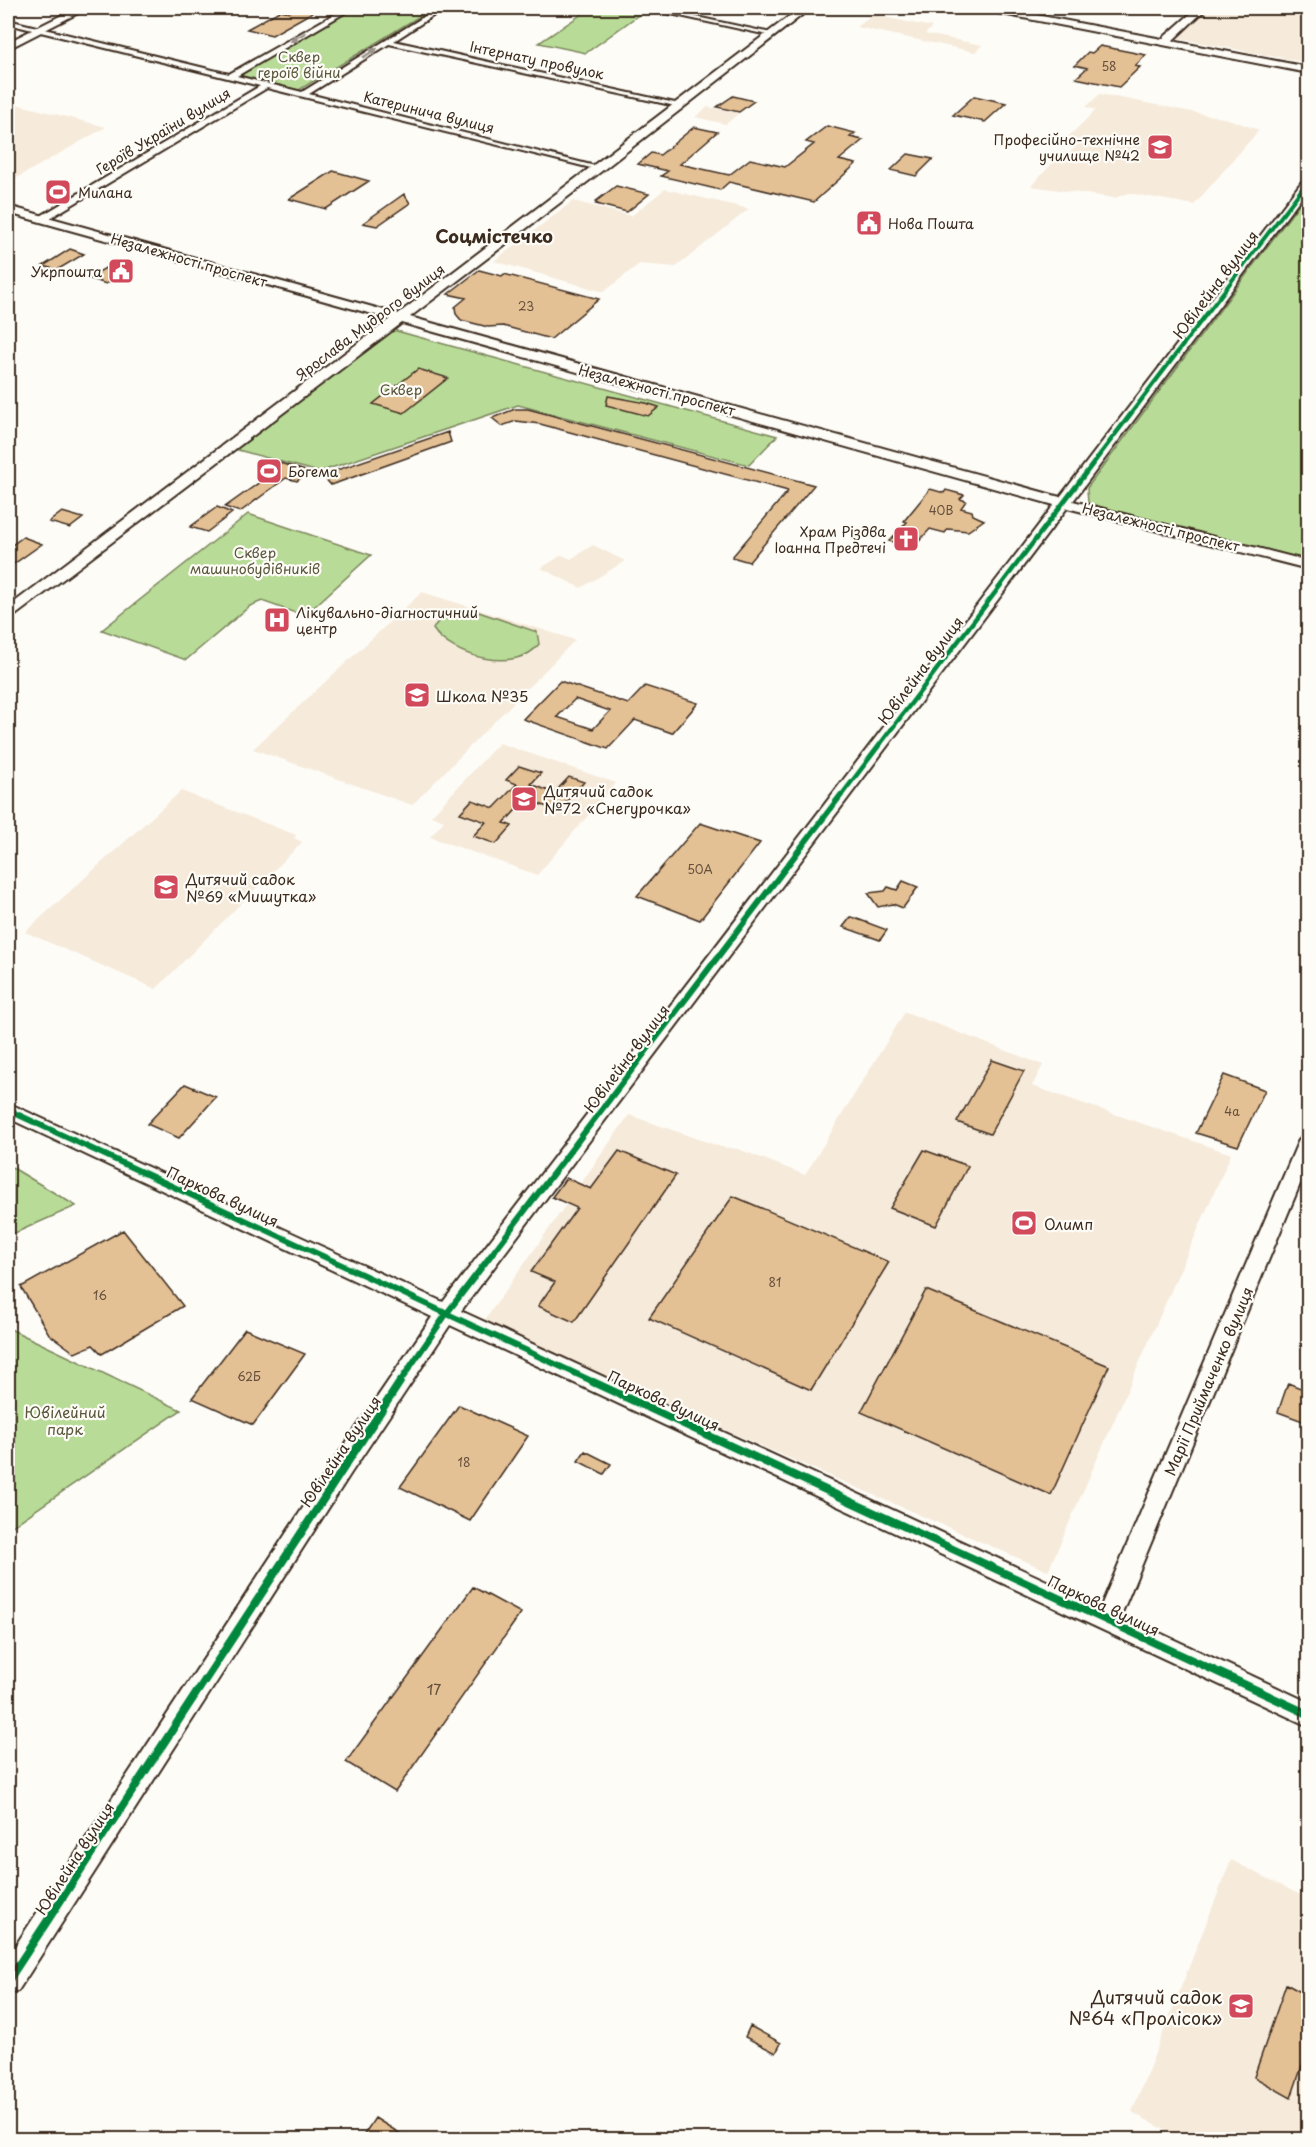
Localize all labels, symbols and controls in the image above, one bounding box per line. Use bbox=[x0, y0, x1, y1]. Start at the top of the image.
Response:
one-way arrow bbox=[290, 32, 307, 42]
street label: Інтернату провулок bbox=[468, 36, 607, 85]
park label: Сквер героїв війни bbox=[257, 46, 341, 83]
one-way arrow bbox=[362, 47, 378, 58]
house number: 58 bbox=[1101, 57, 1117, 75]
street label: Героїв України вулиця bbox=[92, 82, 234, 180]
street label: Катеринича вулиця bbox=[362, 86, 496, 138]
place label: Професійно-технічне училище №42 bbox=[994, 129, 1140, 166]
school or university icon: Професійно-технічне училище №42 bbox=[1145, 132, 1175, 162]
sports icon: Милана bbox=[43, 177, 73, 207]
place label: Милана bbox=[78, 182, 132, 203]
public building icon: Нова Пошта bbox=[854, 208, 884, 238]
place label: Нова Пошта bbox=[888, 213, 974, 234]
district label: Соцмістечко bbox=[435, 222, 553, 249]
street label: Ювілейна вулиця bbox=[1167, 225, 1263, 343]
street label: Незалежності проспект bbox=[108, 228, 270, 292]
public building icon: Укрпошта bbox=[106, 256, 136, 286]
street label: Ярослава Мудрого вулиця bbox=[290, 259, 449, 386]
place label: Укрпошта bbox=[31, 261, 102, 282]
house number: 23 bbox=[518, 297, 534, 315]
street label: Незалежності проспект bbox=[576, 359, 738, 421]
park label: Сквер bbox=[380, 379, 422, 400]
sports icon: Богема bbox=[254, 456, 284, 486]
place label: Богема bbox=[288, 461, 339, 482]
street label: Незалежності проспект bbox=[1080, 497, 1242, 557]
house number: 40В bbox=[929, 501, 953, 519]
place label: Храм Різдва Іоанна Предтечі bbox=[775, 521, 886, 558]
church icon: Храм Різдва Іоанна Предтечі bbox=[891, 524, 921, 554]
park label: Сквер машинобудівників bbox=[190, 542, 320, 579]
place label: Лікувально-діагностичний центр bbox=[296, 602, 478, 639]
hospital icon: Лікувально-діагностичний центр bbox=[262, 605, 292, 635]
street label: Ювілейна вулиця bbox=[872, 611, 968, 729]
school or university icon: Школа №35 bbox=[402, 680, 432, 710]
place label: Школа №35 bbox=[436, 684, 528, 707]
place label: Дитячий садок №72 «Снегурочка» bbox=[543, 779, 691, 819]
school or university icon: Дитячий садок №72 «Снегурочка» bbox=[509, 784, 539, 814]
house number: 50А bbox=[687, 860, 713, 878]
place label: Дитячий садок №69 «Мишутка» bbox=[185, 867, 317, 907]
school or university icon: Дитячий садок №69 «Мишутка» bbox=[151, 872, 181, 902]
street label: Ювілейна вулиця bbox=[578, 999, 674, 1117]
house number: 4а bbox=[1224, 1102, 1240, 1120]
street label: Паркова вулиця bbox=[163, 1160, 283, 1232]
sports icon: Олимп bbox=[1009, 1208, 1039, 1238]
place label: Олимп bbox=[1044, 1212, 1093, 1235]
house number: 81 bbox=[769, 1273, 781, 1291]
street label: Марії Приймаченко вулиця bbox=[1158, 1283, 1258, 1479]
house number: 16 bbox=[93, 1286, 107, 1304]
street label: Паркова вулиця bbox=[604, 1364, 724, 1436]
house number: 62Б bbox=[237, 1367, 261, 1385]
street label: Ювілейна вулиця bbox=[294, 1391, 386, 1511]
park label: Ювілейний парк bbox=[24, 1400, 106, 1440]
house number: 18 bbox=[458, 1453, 470, 1471]
street label: Паркова вулиця bbox=[1044, 1569, 1164, 1641]
house number: 17 bbox=[427, 1677, 441, 1700]
street label: Ювілейна вулиця bbox=[29, 1797, 119, 1919]
place label: Дитячий садок №64 «Пролісок» bbox=[1068, 1983, 1222, 2031]
school or university icon: Дитячий садок №64 «Пролісок» bbox=[1226, 1991, 1256, 2021]

